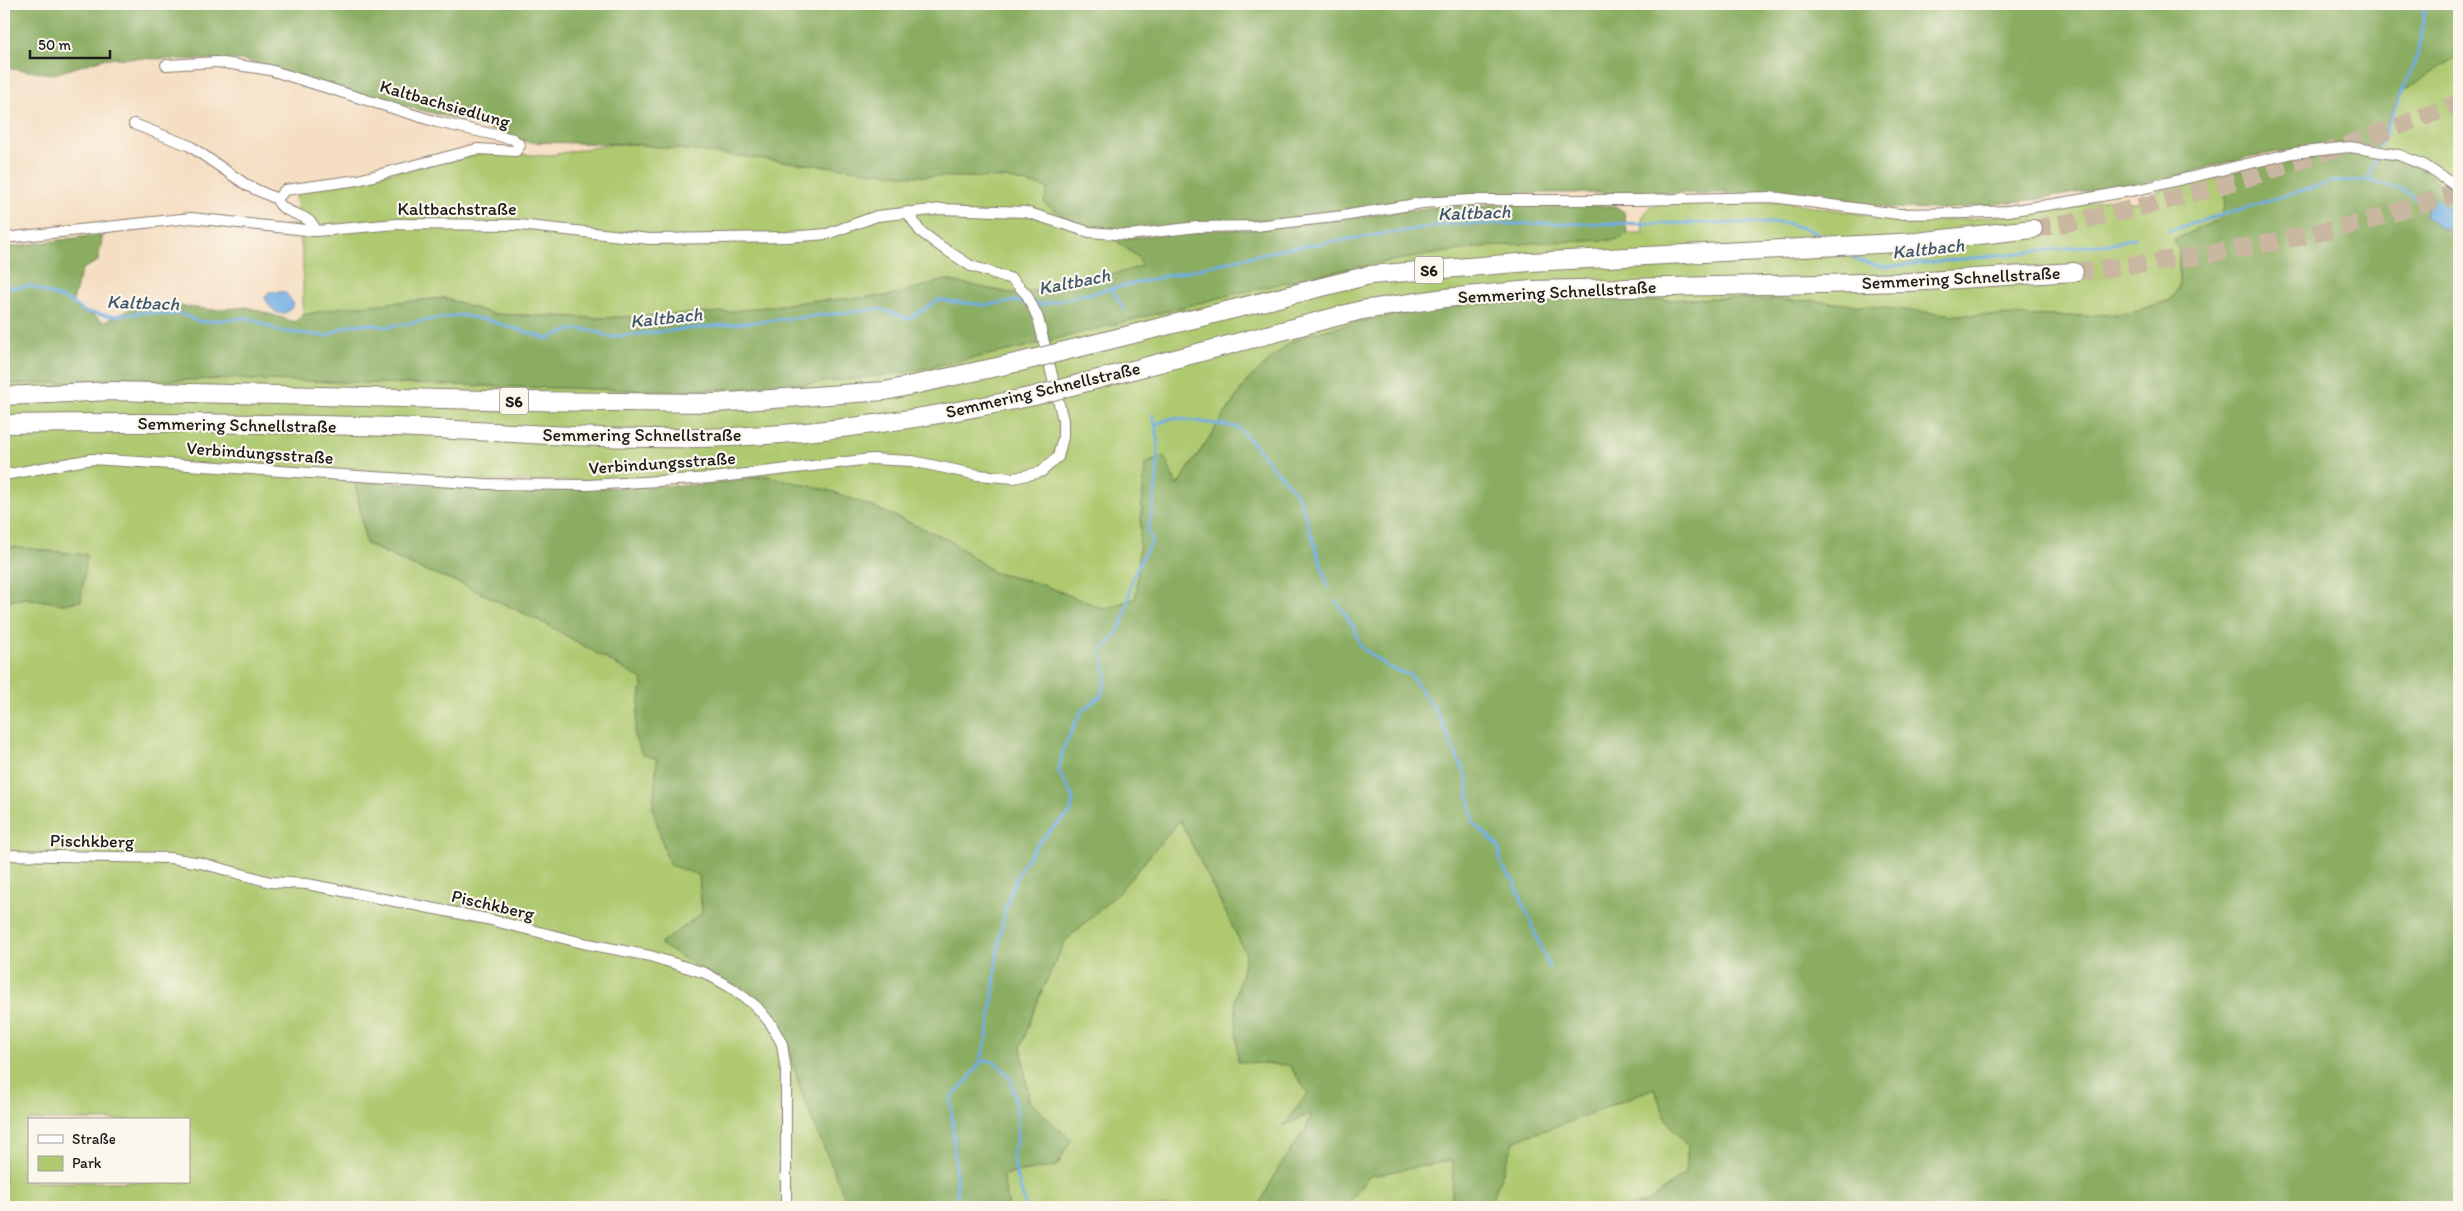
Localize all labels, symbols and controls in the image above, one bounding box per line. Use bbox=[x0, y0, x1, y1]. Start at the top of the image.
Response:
scale bar bbox=[30, 28, 110, 60]
text: 50 m bbox=[38, 36, 71, 54]
street label: Kaltbachsiedlung bbox=[377, 75, 513, 133]
street label: Kaltbachstraße bbox=[397, 198, 517, 220]
water label: Kaltbach bbox=[1437, 200, 1511, 225]
water label: Kaltbach bbox=[1891, 233, 1966, 264]
road number: S6 bbox=[1415, 256, 1443, 284]
street label: Semmering Schnellstraße bbox=[1861, 262, 2061, 294]
water label: Kaltbach bbox=[1036, 263, 1112, 300]
street label: Semmering Schnellstraße bbox=[1457, 276, 1657, 308]
water label: Kaltbach bbox=[106, 290, 180, 315]
water label: Kaltbach bbox=[629, 302, 704, 333]
street label: Semmering Schnellstraße bbox=[944, 357, 1142, 423]
road number: S6 bbox=[500, 388, 528, 414]
street label: Semmering Schnellstraße bbox=[137, 412, 337, 438]
street label: Semmering Schnellstraße bbox=[542, 424, 742, 446]
street label: Verbindungsstraße bbox=[186, 437, 334, 469]
street label: Verbindungsstraße bbox=[588, 447, 736, 479]
street label: Pischkberg bbox=[50, 829, 135, 853]
street label: Pischkberg bbox=[449, 885, 537, 925]
legend bbox=[28, 1118, 190, 1184]
text: Straße bbox=[72, 1130, 116, 1148]
text: Park bbox=[72, 1154, 102, 1172]

